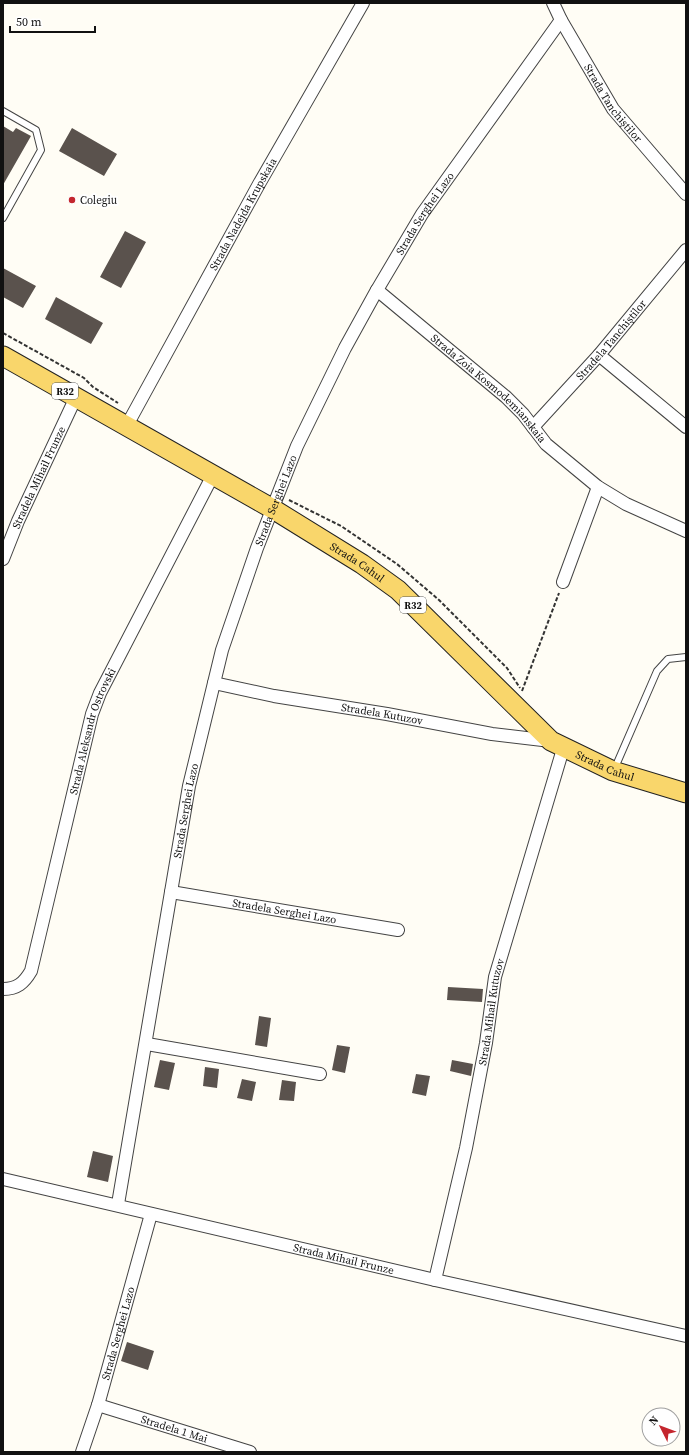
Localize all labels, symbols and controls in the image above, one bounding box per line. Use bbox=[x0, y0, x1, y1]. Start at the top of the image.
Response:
scale bar bbox=[10, 8, 95, 34]
text: 50 m bbox=[16, 14, 42, 30]
street label: Strada Tanchiștilor bbox=[581, 61, 646, 146]
street label: Strada Nadejda Krupskaia bbox=[206, 155, 280, 273]
street label: Strada Serghei Lazo bbox=[392, 169, 457, 258]
place label: Colegiu bbox=[80, 193, 118, 208]
marker: Colegiu bbox=[67, 195, 77, 205]
street label: Stradela Tanchiștilor bbox=[572, 296, 650, 383]
street label: Strada Zoia Kosmodemianskaia bbox=[428, 330, 550, 446]
road number: R32 bbox=[52, 383, 78, 399]
street label: Stradela Mihail Frunze bbox=[8, 423, 69, 531]
street label: Strada Serghei Lazo bbox=[251, 453, 300, 548]
street label: Strada Cahul bbox=[327, 539, 388, 585]
road number: R32 bbox=[400, 597, 426, 613]
street label: Strada Aleksandr Ostrovski bbox=[66, 665, 119, 796]
street label: Stradela Kutuzov bbox=[340, 699, 425, 728]
street label: Strada Cahul bbox=[573, 747, 636, 785]
street label: Strada Serghei Lazo bbox=[169, 762, 202, 859]
street label: Stradela Serghei Lazo bbox=[231, 895, 338, 927]
street label: Strada Mihail Kutuzov bbox=[474, 956, 508, 1067]
street label: Strada Mihail Frunze bbox=[292, 1240, 396, 1278]
street label: Strada Serghei Lazo bbox=[98, 1285, 138, 1382]
north arrow bbox=[641, 1407, 681, 1447]
street label: Stradela 1 Mai bbox=[139, 1411, 210, 1446]
text: N bbox=[646, 1413, 662, 1429]

